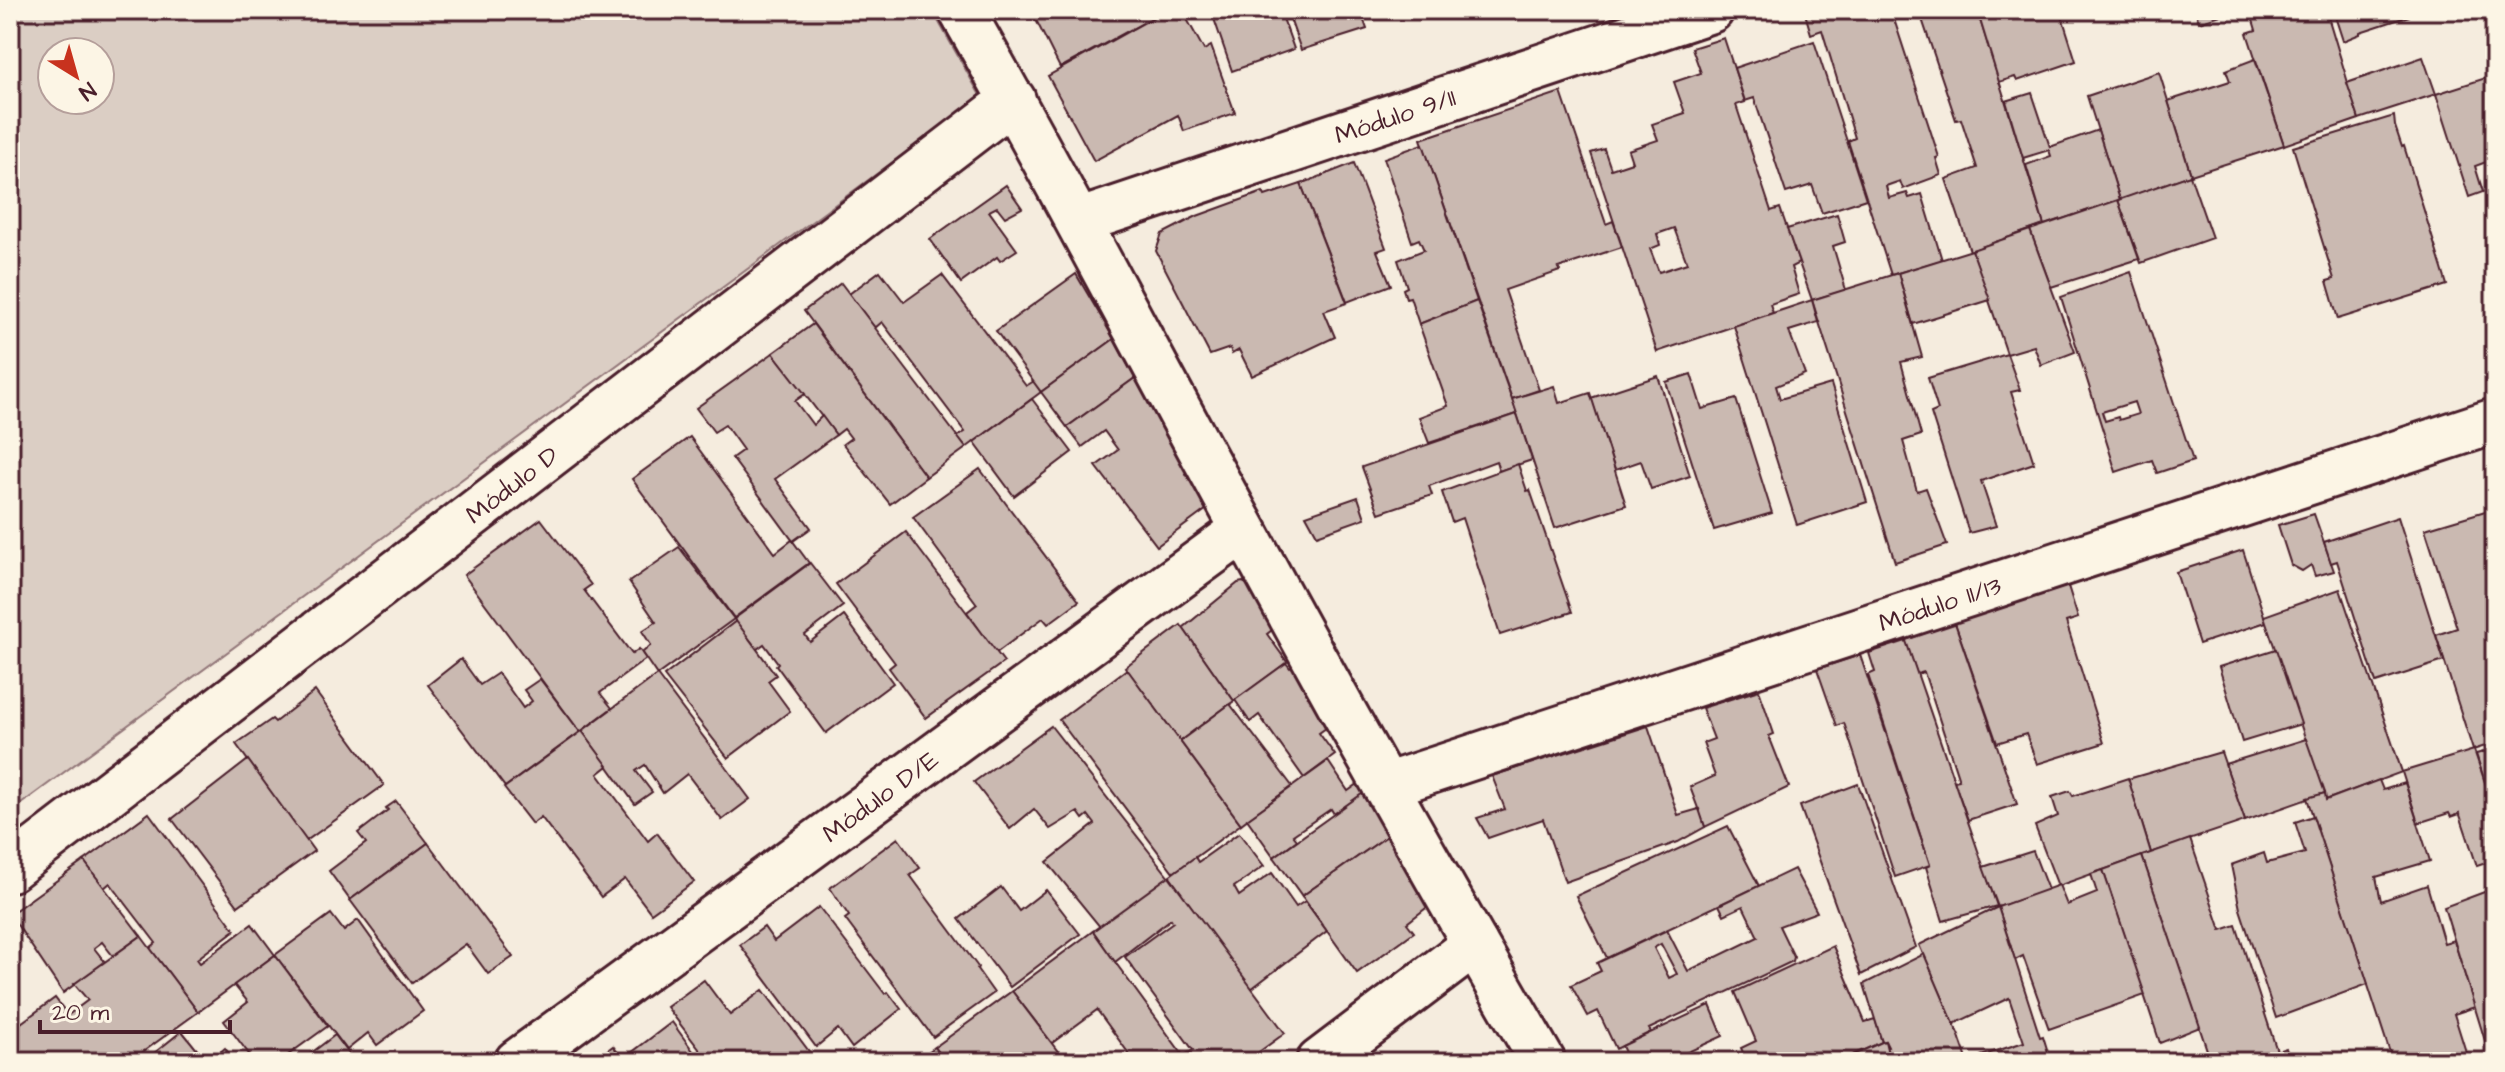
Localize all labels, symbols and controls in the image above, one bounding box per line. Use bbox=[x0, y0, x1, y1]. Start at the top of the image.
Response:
north arrow bbox=[36, 36, 116, 116]
text: N bbox=[72, 74, 102, 107]
street label: Módulo 9/11 bbox=[1330, 80, 1460, 154]
street label: Módulo D bbox=[458, 438, 566, 533]
street label: Módulo 11/13 bbox=[1874, 568, 2006, 641]
street label: Módulo D/E bbox=[815, 742, 946, 852]
scale bar bbox=[40, 984, 230, 1034]
text: 20 m bbox=[52, 996, 109, 1030]

